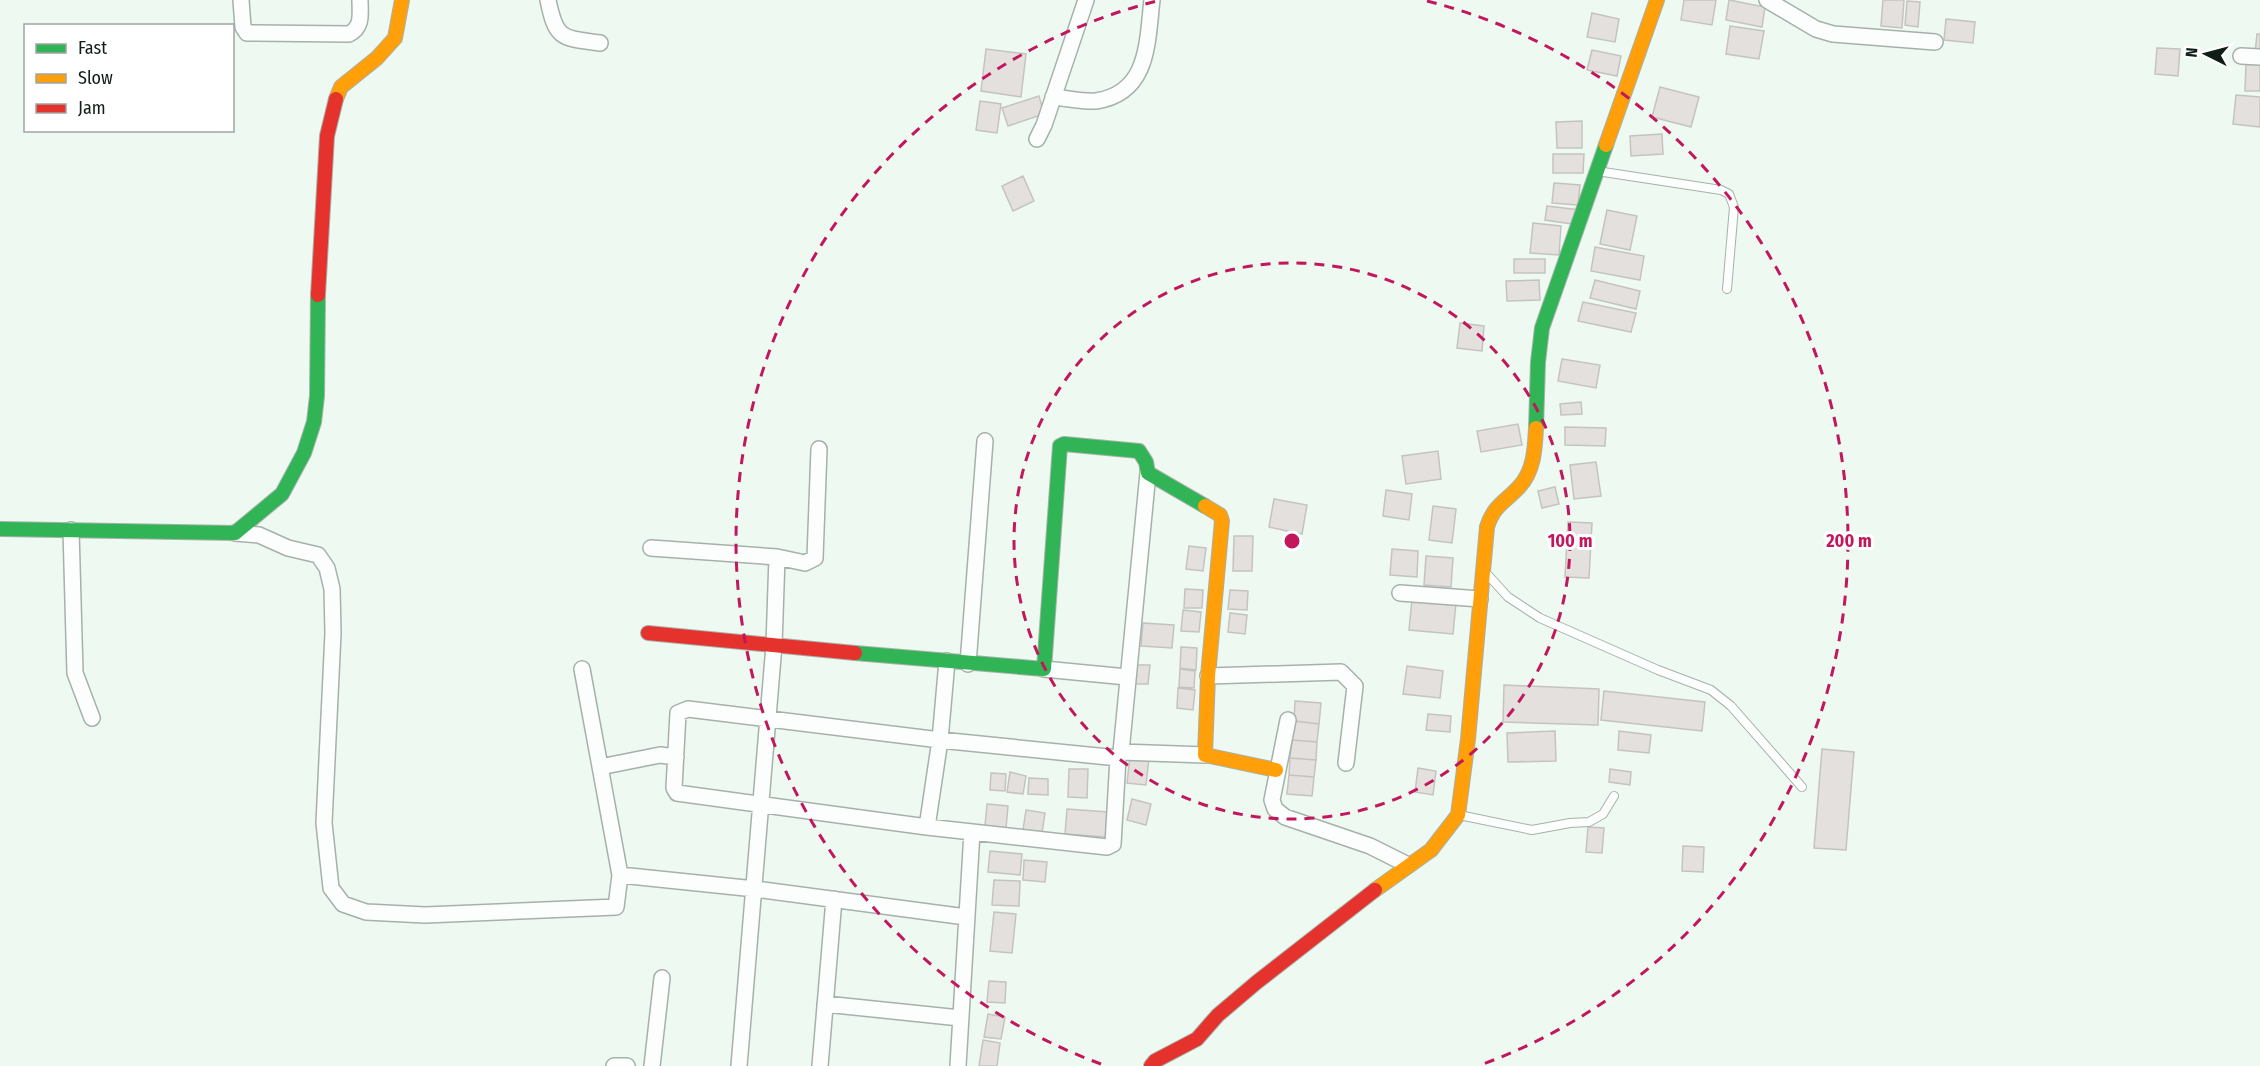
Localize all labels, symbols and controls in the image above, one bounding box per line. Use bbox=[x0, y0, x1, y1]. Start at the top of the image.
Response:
legend bbox=[24, 24, 234, 132]
north arrow bbox=[2176, 24, 2236, 84]
text: Fast bbox=[78, 37, 107, 59]
text: N bbox=[2182, 47, 2202, 58]
text: Slow bbox=[78, 67, 113, 89]
text: Jam bbox=[78, 97, 106, 119]
text: 100 m bbox=[1548, 530, 1592, 552]
text: 200 m bbox=[1825, 530, 1872, 552]
centre of rings bbox=[1282, 531, 1302, 551]

